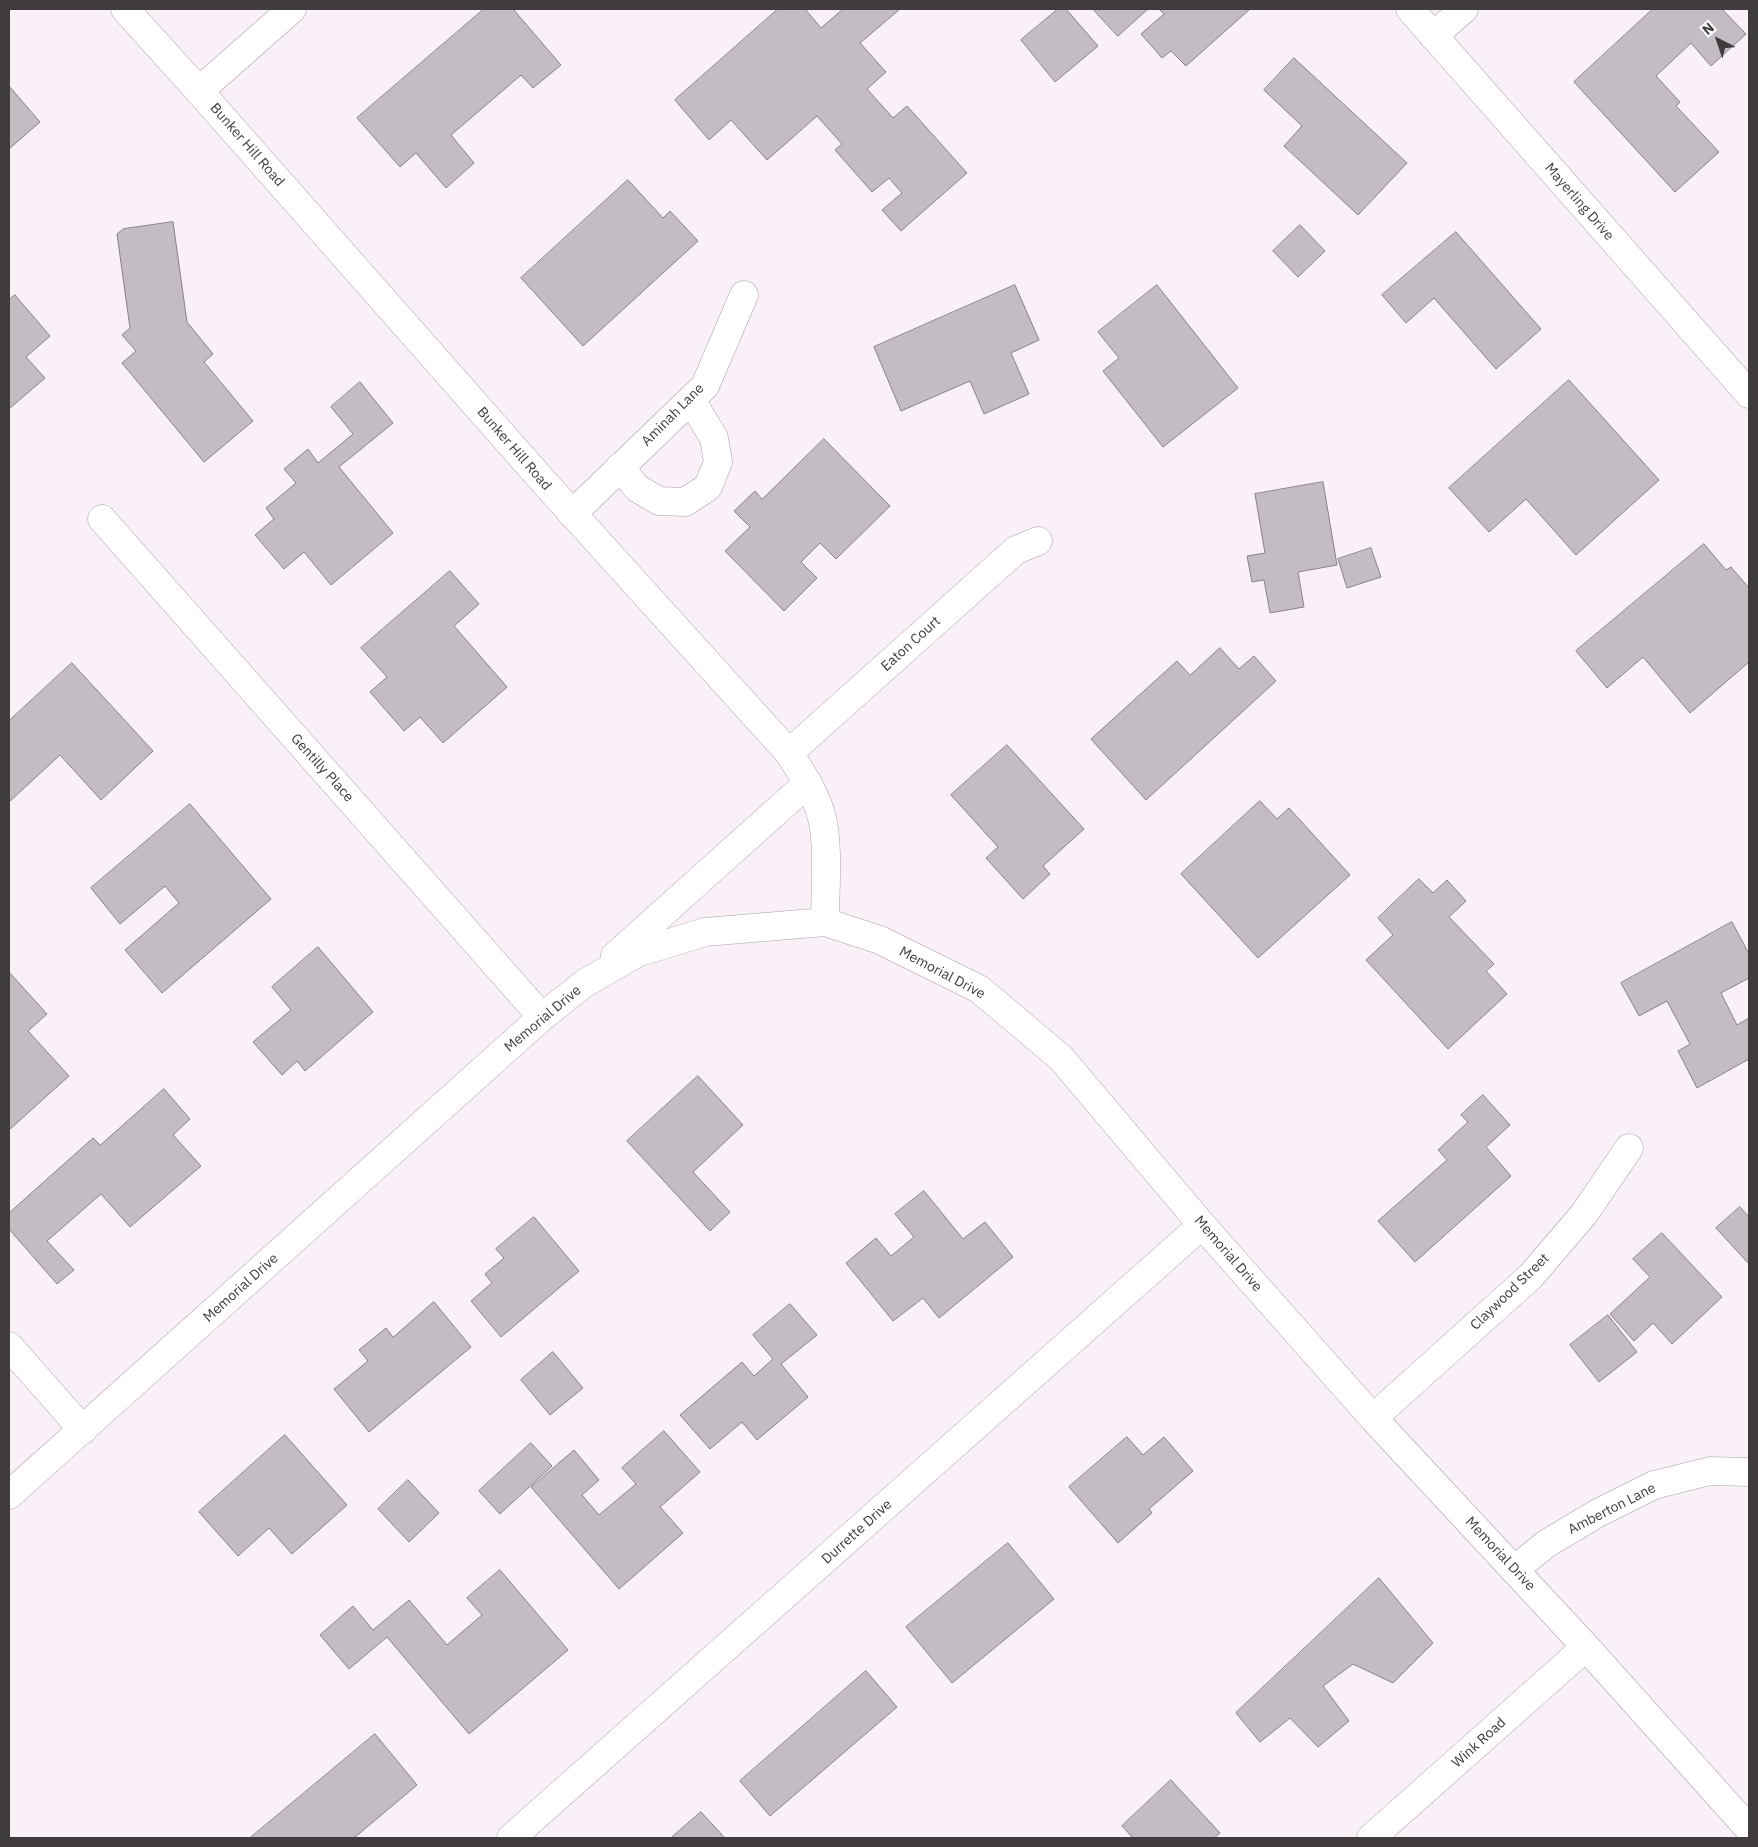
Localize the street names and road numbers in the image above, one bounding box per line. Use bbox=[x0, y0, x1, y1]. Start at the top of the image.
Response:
street label: Bunker Hill Road bbox=[206, 100, 288, 190]
street label: Mayerling Drive bbox=[1541, 160, 1617, 244]
street label: Aminah Lane bbox=[638, 380, 708, 450]
street label: Bunker Hill Road bbox=[473, 404, 555, 494]
street label: Eaton Court bbox=[878, 613, 944, 675]
street label: Gentilly Place bbox=[287, 730, 357, 806]
street label: Memorial Drive bbox=[896, 943, 988, 1003]
street label: Memorial Drive bbox=[501, 982, 585, 1056]
street label: Memorial Drive bbox=[1191, 1213, 1265, 1295]
street label: Memorial Drive bbox=[200, 1250, 282, 1326]
street label: Claywood Street bbox=[1467, 1250, 1553, 1334]
street label: Amberton Lane bbox=[1565, 1480, 1659, 1538]
street label: Durrette Drive bbox=[819, 1496, 895, 1568]
street label: Memorial Drive bbox=[1462, 1514, 1538, 1594]
street label: Wink Road bbox=[1449, 1714, 1509, 1772]

